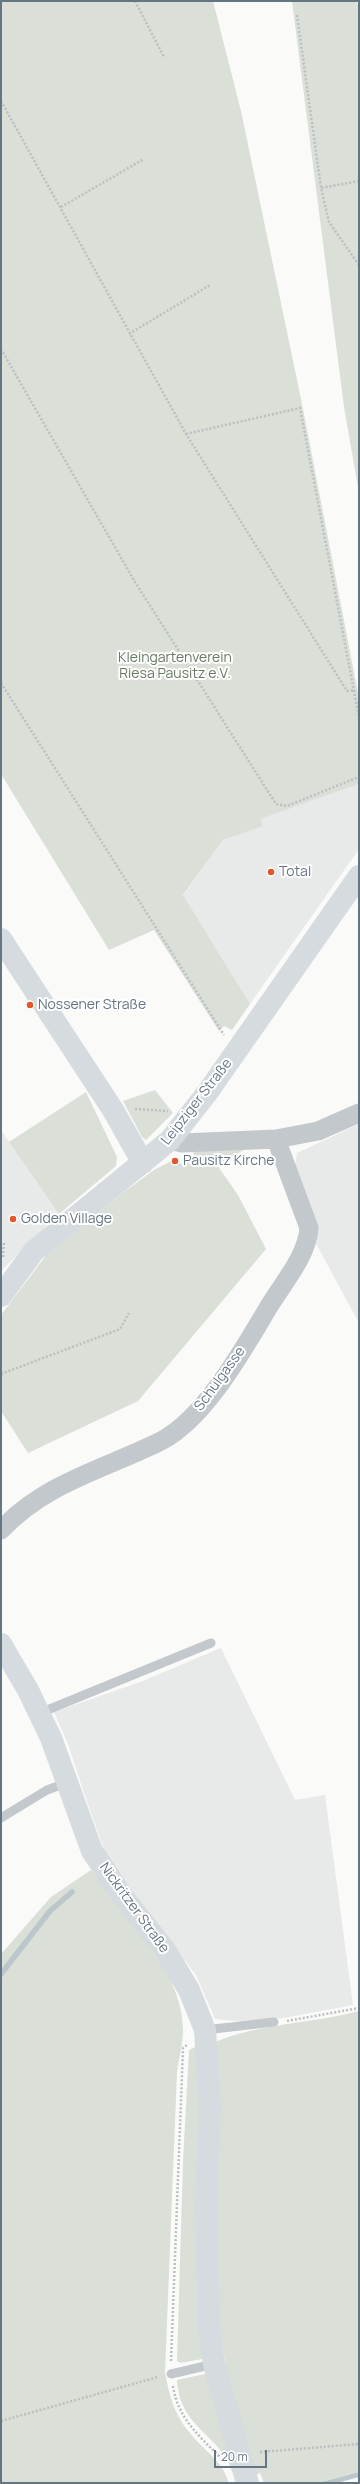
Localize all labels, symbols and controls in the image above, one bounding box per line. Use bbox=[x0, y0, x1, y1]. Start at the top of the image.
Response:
park label: Kleingartenverein Riesa Pausitz e.V. bbox=[118, 650, 232, 682]
place label: Total bbox=[279, 864, 311, 880]
marker: Total bbox=[266, 867, 276, 877]
place label: Nossener Straße bbox=[38, 997, 146, 1013]
marker: Nossener Straße bbox=[25, 1000, 35, 1010]
street label: Leipziger Straße bbox=[158, 1055, 236, 1149]
place label: Pausitz Kirche bbox=[183, 1153, 274, 1169]
marker: Pausitz Kirche bbox=[170, 1156, 180, 1166]
place label: Golden Village bbox=[21, 1211, 112, 1227]
marker: Golden Village bbox=[8, 1214, 18, 1224]
street label: Schulgasse bbox=[191, 1344, 249, 1414]
street label: Nickritzer Straße bbox=[96, 1859, 172, 1957]
scale bar bbox=[216, 2442, 269, 2468]
text: 20 m bbox=[221, 2448, 248, 2465]

